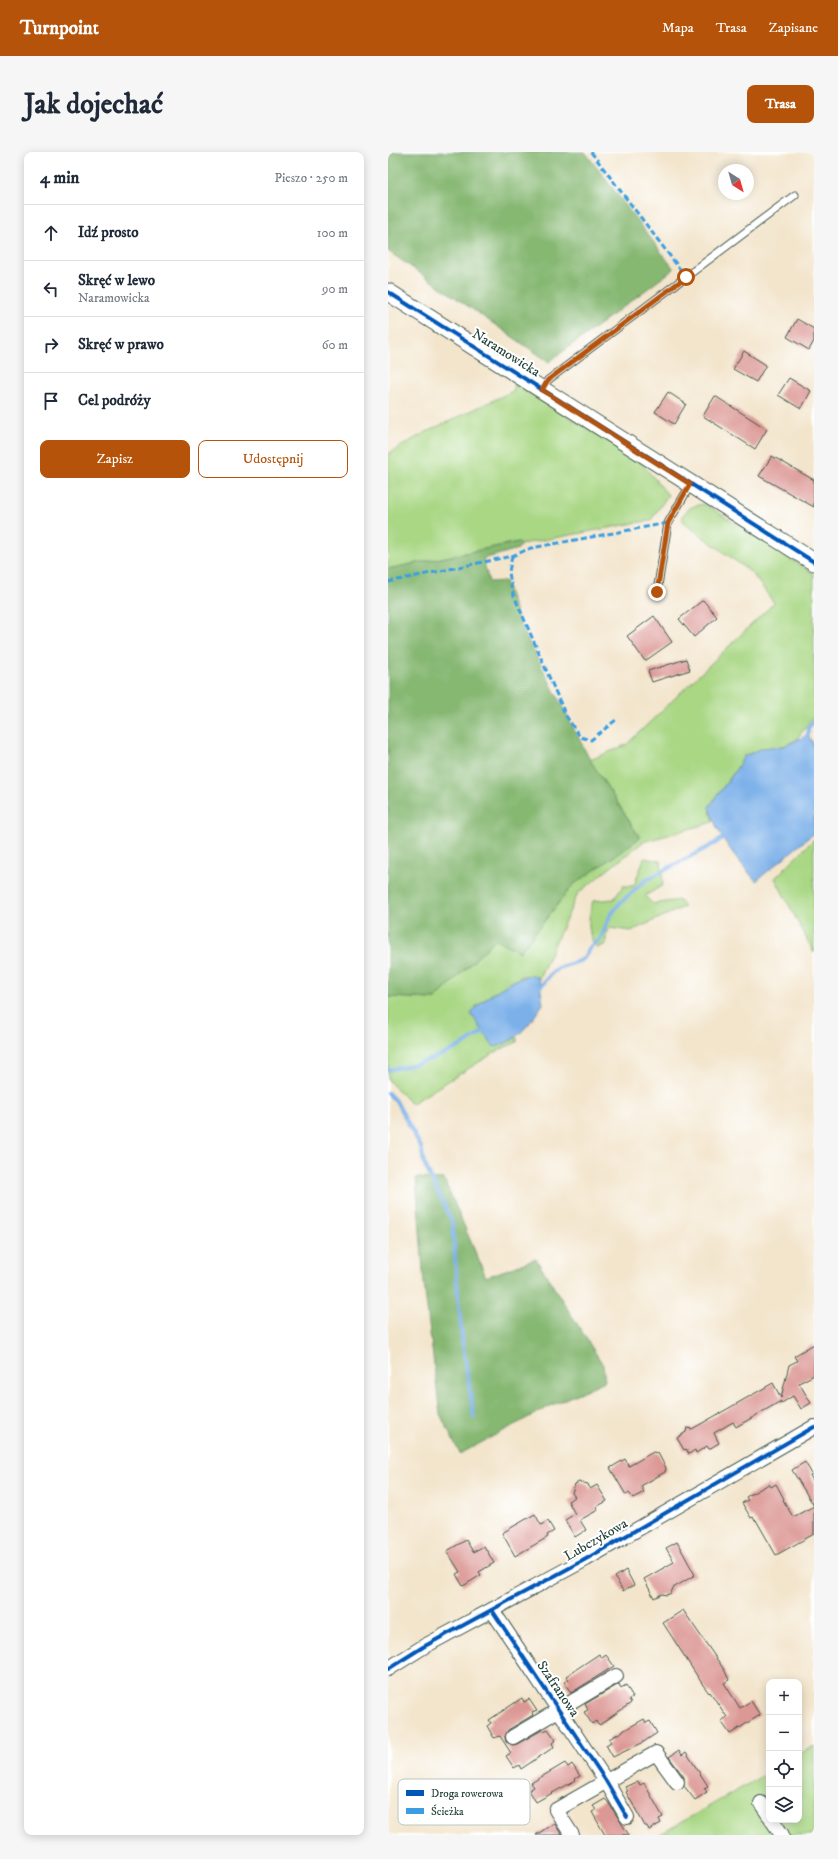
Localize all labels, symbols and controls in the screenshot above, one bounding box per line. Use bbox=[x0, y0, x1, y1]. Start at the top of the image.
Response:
text: Turnpoint bbox=[20, 17, 99, 40]
text: Mapa bbox=[662, 19, 694, 37]
text: Trasa bbox=[716, 19, 747, 37]
text: Zapisane bbox=[769, 19, 818, 37]
button: Trasa bbox=[747, 85, 814, 123]
text: Jak dojechać bbox=[24, 87, 163, 122]
north arrow bbox=[718, 164, 754, 200]
text: 4 min bbox=[40, 167, 79, 189]
text: Pieszo · 250 m bbox=[274, 170, 348, 186]
icon: ahead bbox=[40, 222, 62, 244]
text: Idź prosto bbox=[78, 223, 139, 242]
text: 100 m bbox=[317, 225, 348, 241]
route start bbox=[677, 268, 695, 286]
text: Skręć w lewo bbox=[78, 271, 155, 290]
icon: left bbox=[40, 278, 62, 300]
text: 90 m bbox=[322, 281, 348, 297]
text: Naramowicka bbox=[78, 290, 150, 306]
street label: Naramowicka bbox=[469, 325, 543, 381]
icon: right bbox=[40, 334, 62, 356]
text: Skręć w prawo bbox=[78, 335, 164, 354]
text: 60 m bbox=[322, 337, 348, 353]
icon: arrive bbox=[40, 390, 62, 412]
text: Cel podróży bbox=[78, 391, 151, 410]
button: Zapisz bbox=[40, 440, 190, 478]
button: Udostępnij bbox=[198, 440, 348, 478]
route end bbox=[648, 583, 666, 601]
street label: Lubczykowa bbox=[561, 1515, 631, 1565]
street label: Szafranowa bbox=[533, 1657, 583, 1721]
map controls bbox=[766, 1679, 802, 1823]
button: + bbox=[766, 1679, 802, 1715]
button: − bbox=[766, 1715, 802, 1751]
button: locate bbox=[766, 1751, 802, 1787]
legend bbox=[398, 1779, 530, 1825]
text: Droga rowerowa bbox=[431, 1787, 503, 1801]
button: layers bbox=[766, 1787, 802, 1823]
text: Ścieżka bbox=[431, 1804, 464, 1819]

